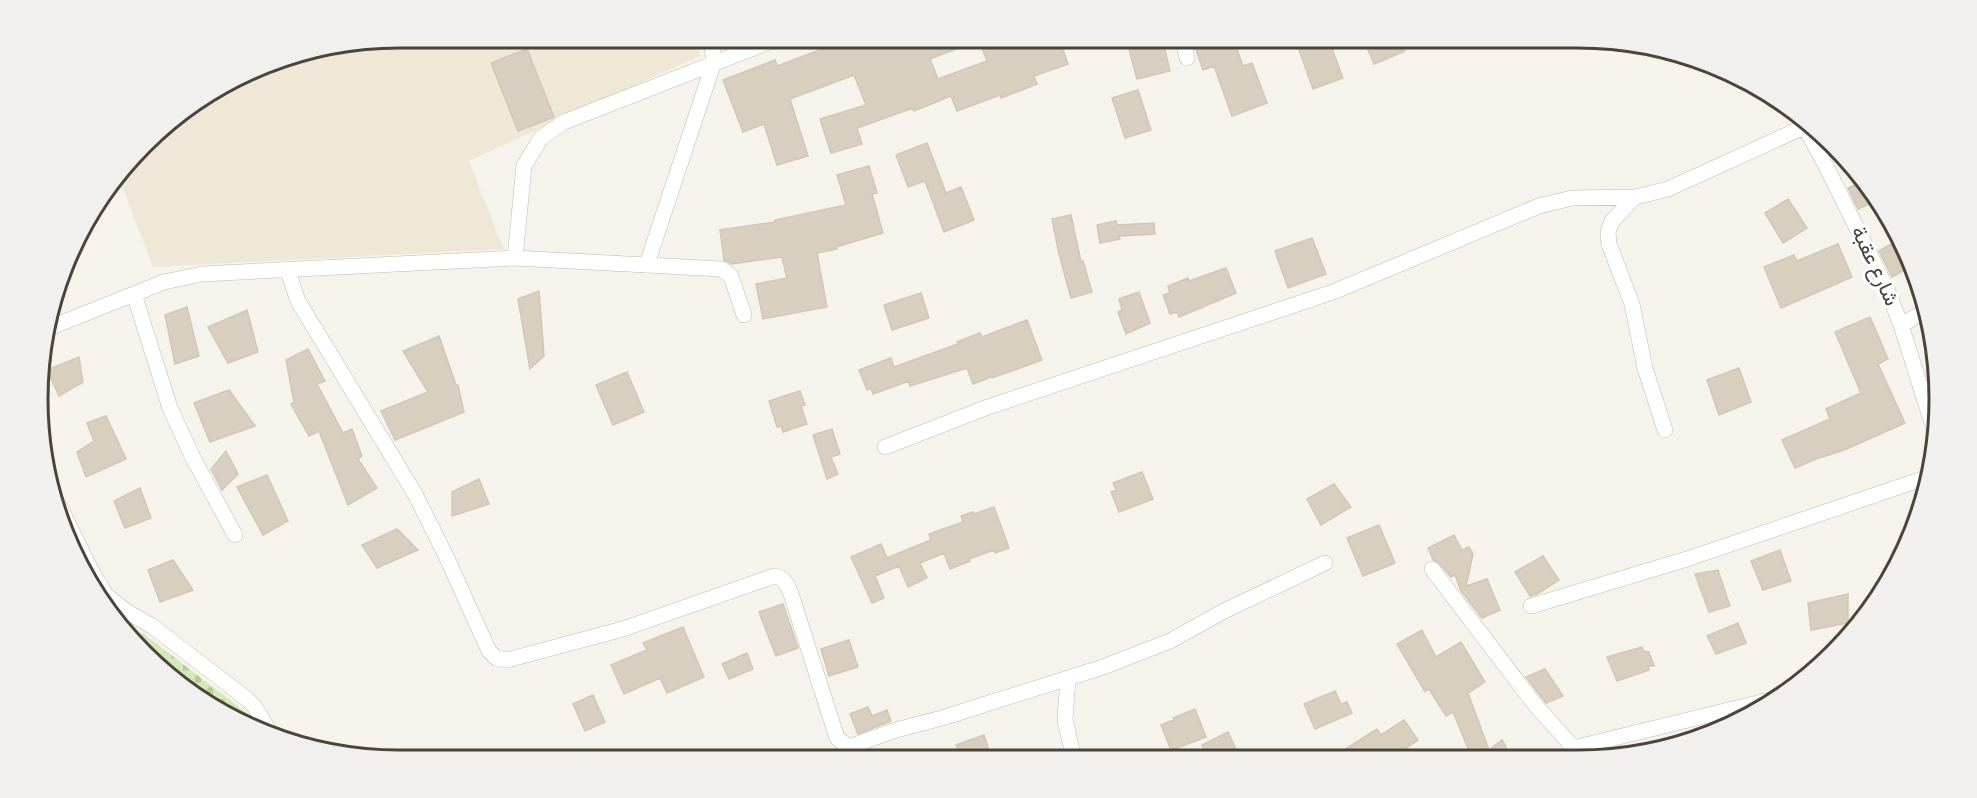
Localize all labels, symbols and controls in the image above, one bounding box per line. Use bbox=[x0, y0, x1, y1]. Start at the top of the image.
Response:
street label: شارع عقبة bbox=[1845, 222, 1904, 310]

